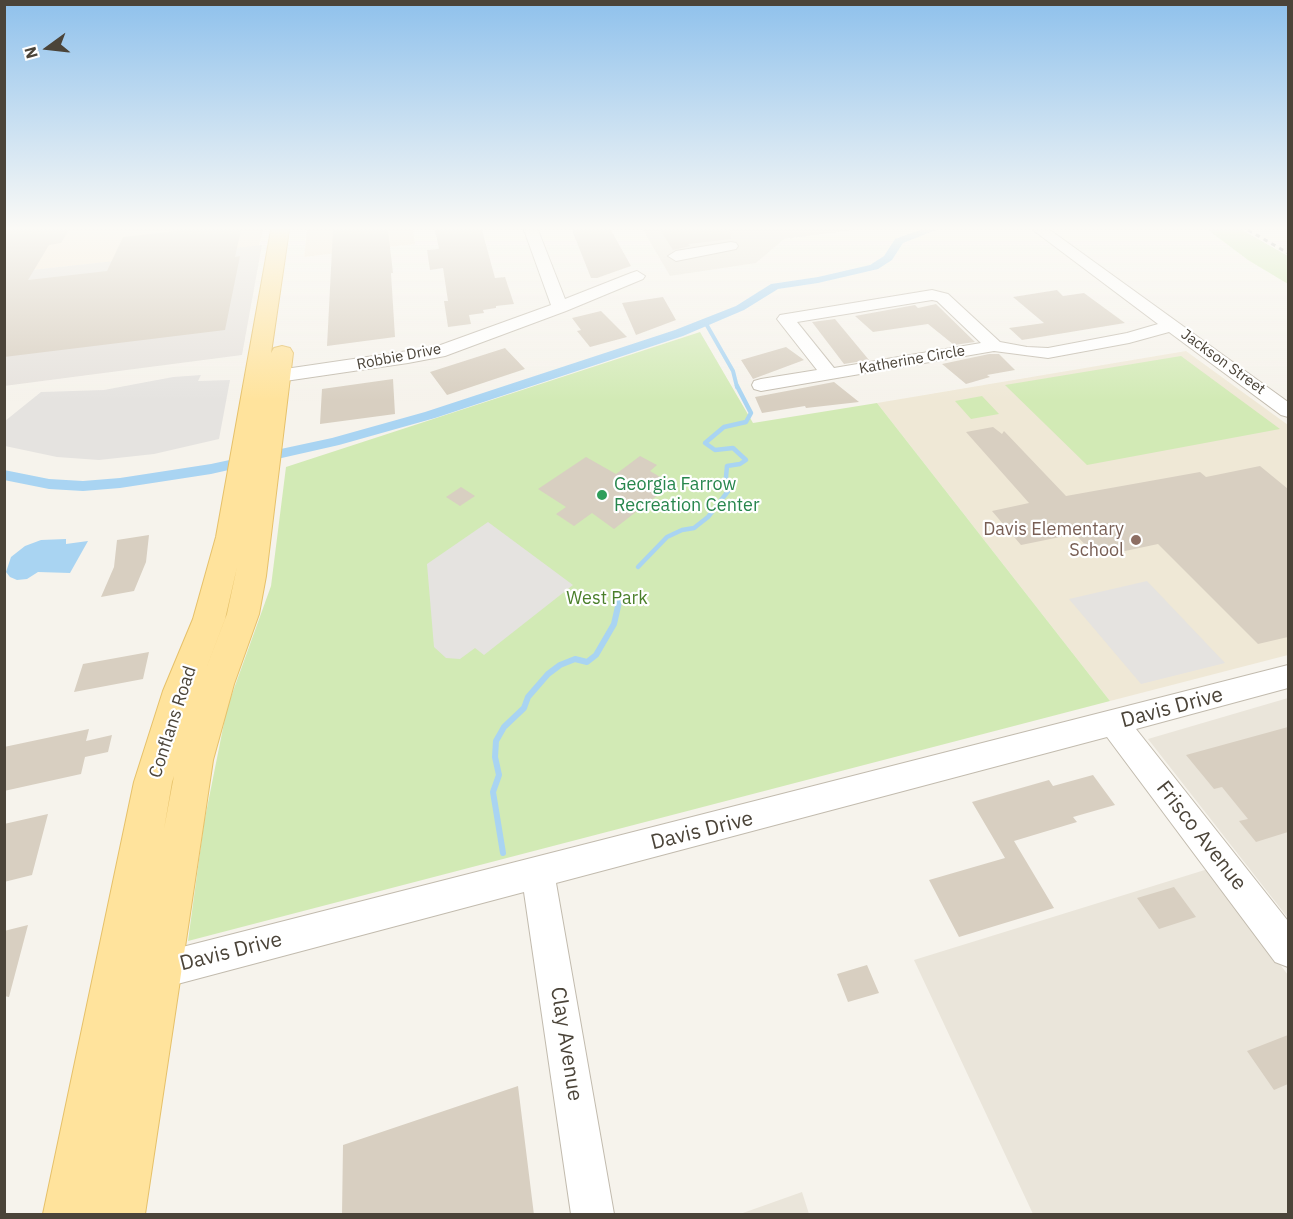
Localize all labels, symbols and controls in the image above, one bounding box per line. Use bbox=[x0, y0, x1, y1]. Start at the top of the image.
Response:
north arrow bbox=[18, 18, 78, 78]
text: N bbox=[19, 44, 42, 61]
street label: Jackson Street bbox=[1177, 325, 1269, 399]
street label: Robbie Drive bbox=[355, 340, 443, 374]
street label: Katherine Circle bbox=[858, 342, 966, 378]
place label: Georgia Farrow Recreation Center bbox=[614, 474, 760, 516]
marker: Georgia Farrow Recreation Center bbox=[595, 488, 609, 502]
place label: Davis Elementary School bbox=[983, 519, 1124, 562]
marker: Davis Elementary School bbox=[1129, 533, 1143, 547]
park label: West Park bbox=[566, 588, 648, 610]
street label: Conflans Road bbox=[145, 663, 201, 781]
street label: Davis Drive bbox=[1118, 682, 1226, 734]
street label: Frisco Avenue bbox=[1151, 776, 1251, 896]
street label: Davis Drive bbox=[648, 806, 756, 856]
street label: Davis Drive bbox=[177, 927, 285, 977]
street label: Clay Avenue bbox=[545, 985, 587, 1103]

